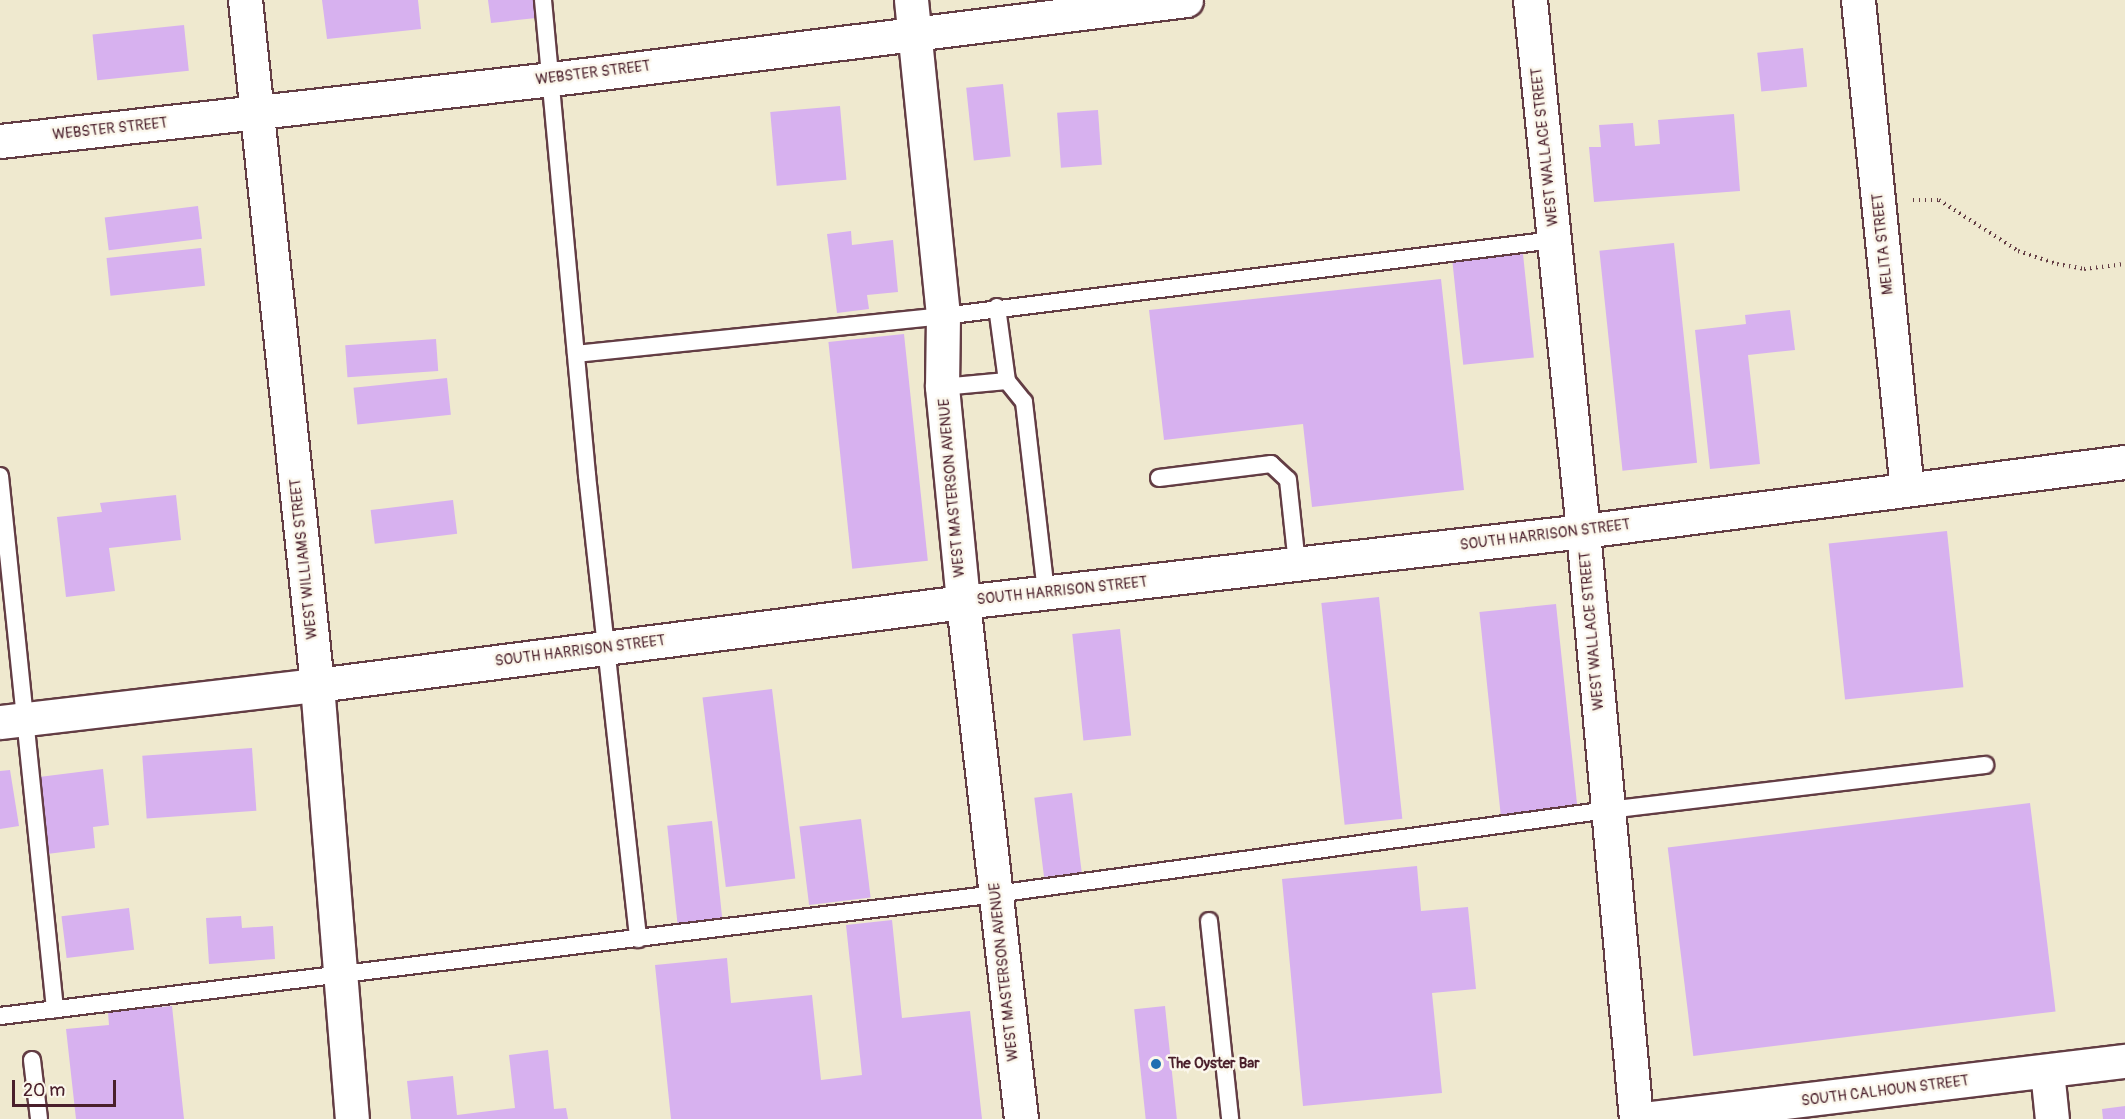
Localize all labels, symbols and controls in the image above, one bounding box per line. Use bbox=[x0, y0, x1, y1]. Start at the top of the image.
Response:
street label: WEBSTER STREET bbox=[535, 57, 651, 89]
street label: WEST WALLACE STREET bbox=[1528, 67, 1562, 227]
street label: WEBSTER STREET bbox=[52, 114, 168, 144]
street label: MELITA STREET bbox=[1869, 192, 1897, 296]
street label: WEST MASTERSON AVENUE bbox=[935, 398, 969, 578]
street label: WEST WILLIAMS STREET bbox=[287, 478, 321, 640]
street label: SOUTH HARRISON STREET bbox=[1459, 516, 1631, 554]
street label: WEST WALLACE STREET bbox=[1576, 551, 1608, 711]
street label: SOUTH HARRISON STREET bbox=[976, 573, 1148, 609]
street label: SOUTH HARRISON STREET bbox=[494, 632, 666, 670]
street label: WEST MASTERSON AVENUE bbox=[986, 882, 1022, 1062]
place label: The Oyster Bar bbox=[1168, 1055, 1260, 1073]
marker: The Oyster Bar bbox=[1149, 1057, 1163, 1071]
scale bar bbox=[15, 1068, 118, 1106]
street label: SOUTH CALHOUN STREET bbox=[1800, 1072, 1970, 1110]
text: 20 m bbox=[23, 1079, 65, 1102]

